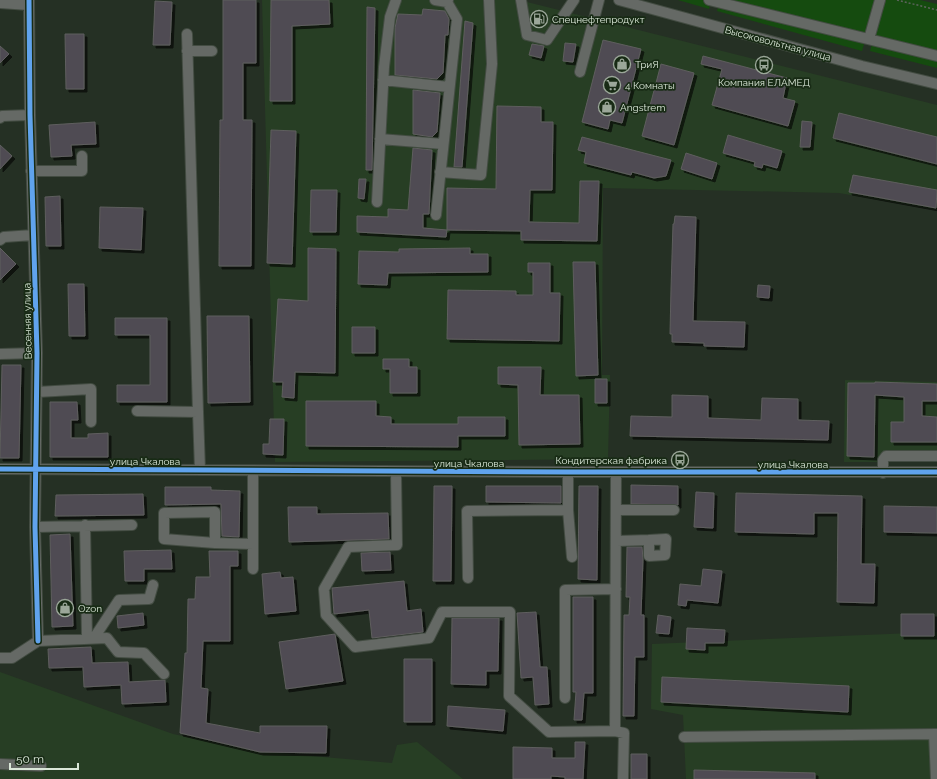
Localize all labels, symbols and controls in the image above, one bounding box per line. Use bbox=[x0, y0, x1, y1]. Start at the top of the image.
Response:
fuel station icon: Спецнефтепродукт bbox=[529, 9, 549, 29]
place label: Спецнефтепродукт bbox=[552, 14, 645, 25]
street label: Высоковольтная улица bbox=[724, 24, 832, 63]
shop icon: ТриЯ bbox=[612, 54, 632, 74]
bus stop icon: Компания ЕЛАМЕД bbox=[754, 55, 774, 75]
place label: ТриЯ bbox=[635, 59, 659, 70]
supermarket icon: 4 Комнаты bbox=[602, 75, 622, 95]
place label: Компания ЕЛАМЕД bbox=[718, 77, 811, 88]
place label: 4 Комнаты bbox=[625, 80, 675, 91]
shop icon: Angstrem bbox=[597, 97, 617, 117]
place label: Angstrem bbox=[620, 102, 665, 113]
street label: Весенняя улица bbox=[21, 283, 34, 359]
bus stop icon: Кондитерская фабрика bbox=[670, 450, 690, 470]
place label: Кондитерская фабрика bbox=[556, 455, 667, 466]
street label: улица Чкалова bbox=[110, 456, 180, 467]
street label: улица Чкалова bbox=[434, 458, 504, 469]
street label: улица Чкалова bbox=[758, 459, 828, 470]
shop icon: Ozon bbox=[55, 598, 75, 618]
place label: Ozon bbox=[78, 603, 102, 614]
scale bar bbox=[10, 745, 78, 771]
text: 50 m bbox=[16, 752, 44, 766]

